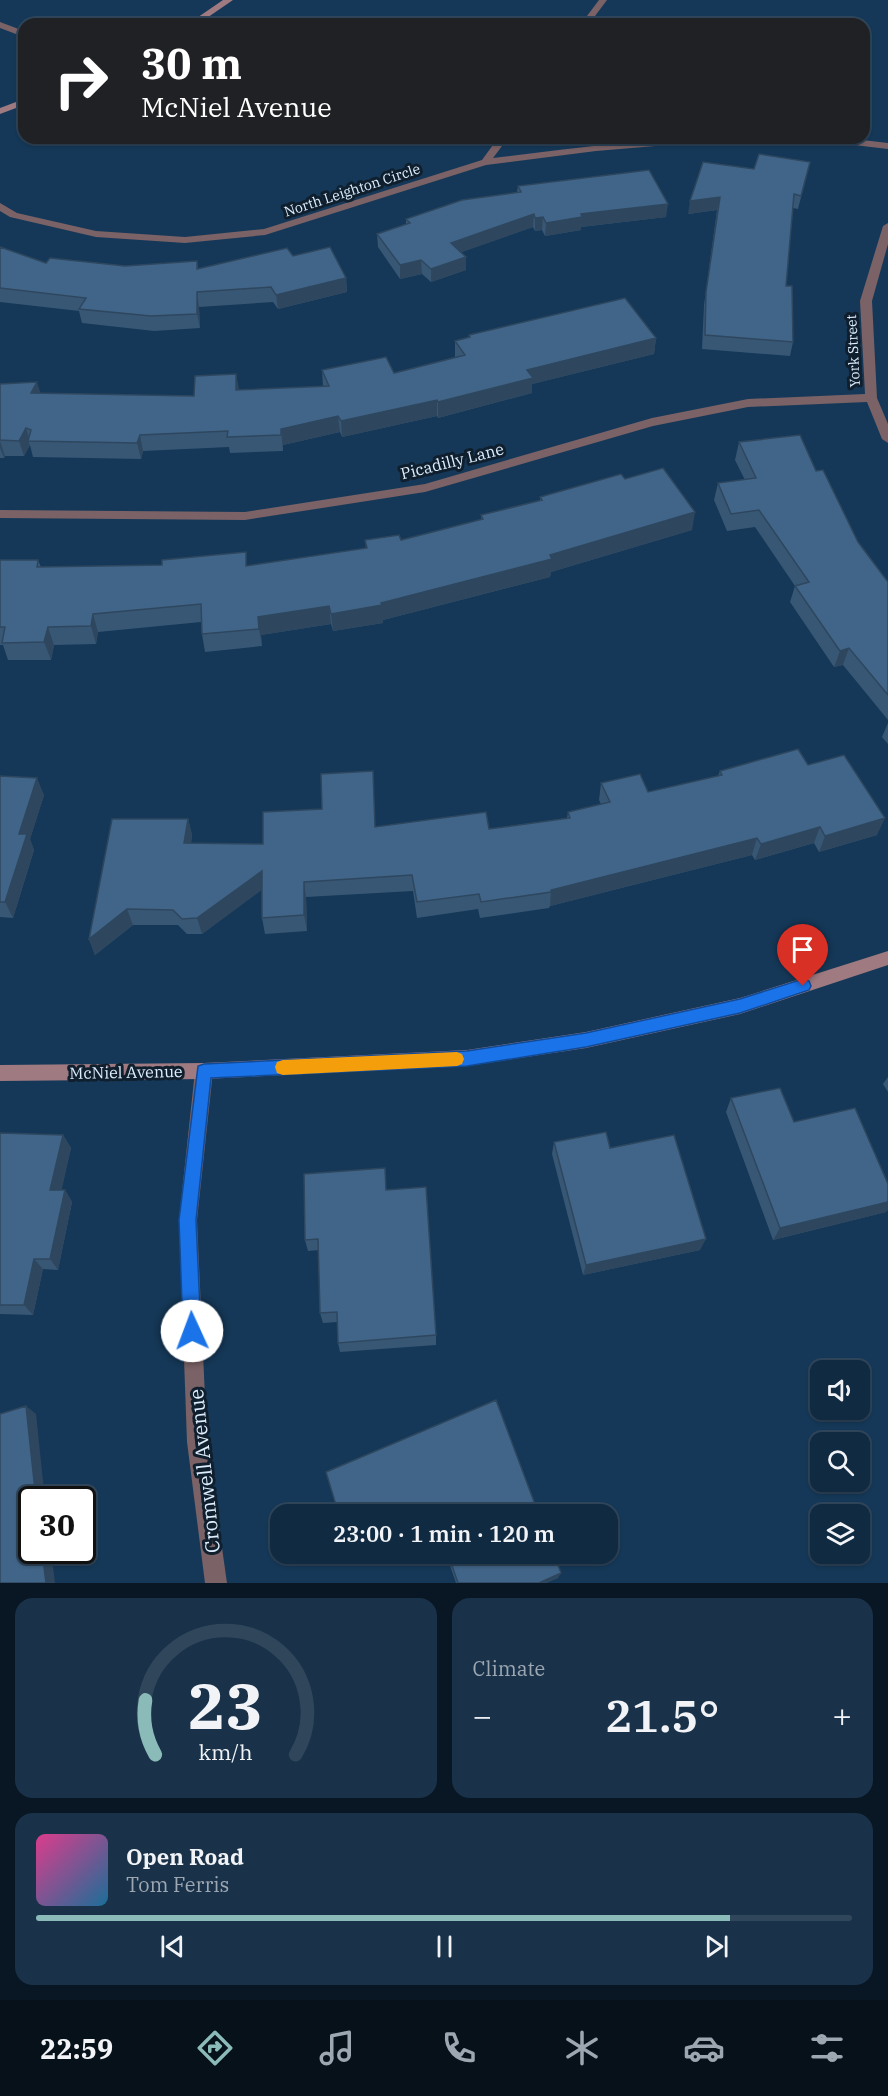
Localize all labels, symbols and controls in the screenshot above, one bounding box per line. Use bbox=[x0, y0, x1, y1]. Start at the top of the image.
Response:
text: 30 m bbox=[141, 36, 242, 91]
icon: right bbox=[42, 42, 120, 120]
text: McNiel Avenue bbox=[141, 89, 332, 124]
street label: North Leighton Circle bbox=[282, 159, 422, 221]
street label: York Street bbox=[842, 314, 864, 388]
street label: Picadilly Lane bbox=[398, 439, 506, 483]
pin bbox=[777, 924, 828, 986]
icon: arrive bbox=[786, 933, 819, 966]
street label: McNiel Avenue bbox=[69, 1061, 183, 1083]
position arrow bbox=[160, 1299, 224, 1363]
map controls bbox=[810, 1360, 870, 1564]
button: sound bbox=[810, 1360, 870, 1420]
street label: Cromwell Avenue bbox=[182, 1388, 226, 1554]
button: search bbox=[810, 1432, 870, 1492]
speed limit sign: 30 bbox=[18, 1486, 96, 1564]
button: layers bbox=[810, 1504, 870, 1564]
text: 23:00 · 1 min · 120 m bbox=[333, 1519, 555, 1548]
text: Climate bbox=[473, 1655, 545, 1682]
text: 23 bbox=[188, 1665, 263, 1746]
text: 21.5° bbox=[605, 1686, 720, 1744]
text: − bbox=[473, 1694, 492, 1737]
text: + bbox=[832, 1694, 852, 1737]
text: km/h bbox=[199, 1738, 253, 1766]
text: Open Road bbox=[126, 1842, 244, 1871]
text: Tom Ferris bbox=[126, 1871, 229, 1898]
icon: previous bbox=[156, 1930, 189, 1963]
icon: pause bbox=[428, 1930, 461, 1963]
icon: next bbox=[700, 1930, 733, 1963]
icon: directions bbox=[194, 2027, 236, 2069]
icon: music bbox=[316, 2027, 358, 2069]
icon: phone bbox=[438, 2027, 480, 2069]
icon: climate bbox=[561, 2027, 603, 2069]
icon: car bbox=[683, 2027, 725, 2069]
icon: filters bbox=[806, 2027, 848, 2069]
text: 22:59 bbox=[40, 2031, 113, 2066]

